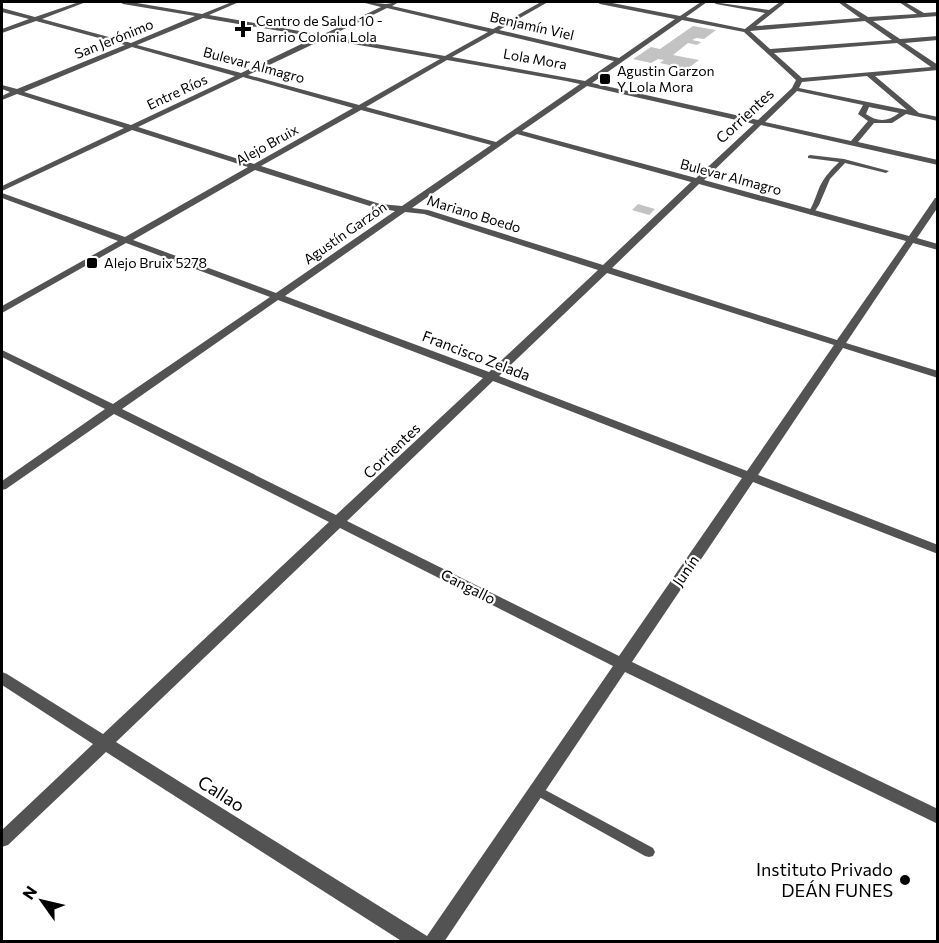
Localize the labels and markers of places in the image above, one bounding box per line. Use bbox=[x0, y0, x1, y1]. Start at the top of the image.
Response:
place label: Centro de Salud 10 - Barrio Colonia Lola bbox=[256, 12, 383, 45]
marker: Centro de Salud 10 - Barrio Colonia Lola bbox=[234, 20, 252, 38]
place label: Agustin Garzon Y Lola Mora bbox=[617, 62, 715, 95]
marker: Agustin Garzon Y Lola Mora bbox=[598, 72, 612, 86]
place label: Alejo Bruix 5278 bbox=[104, 254, 207, 271]
marker: Alejo Bruix 5278 bbox=[85, 256, 99, 270]
place label: Instituto Privado DEÁN FUNES bbox=[756, 858, 893, 901]
marker: Instituto Privado DEÁN FUNES bbox=[898, 873, 912, 887]

